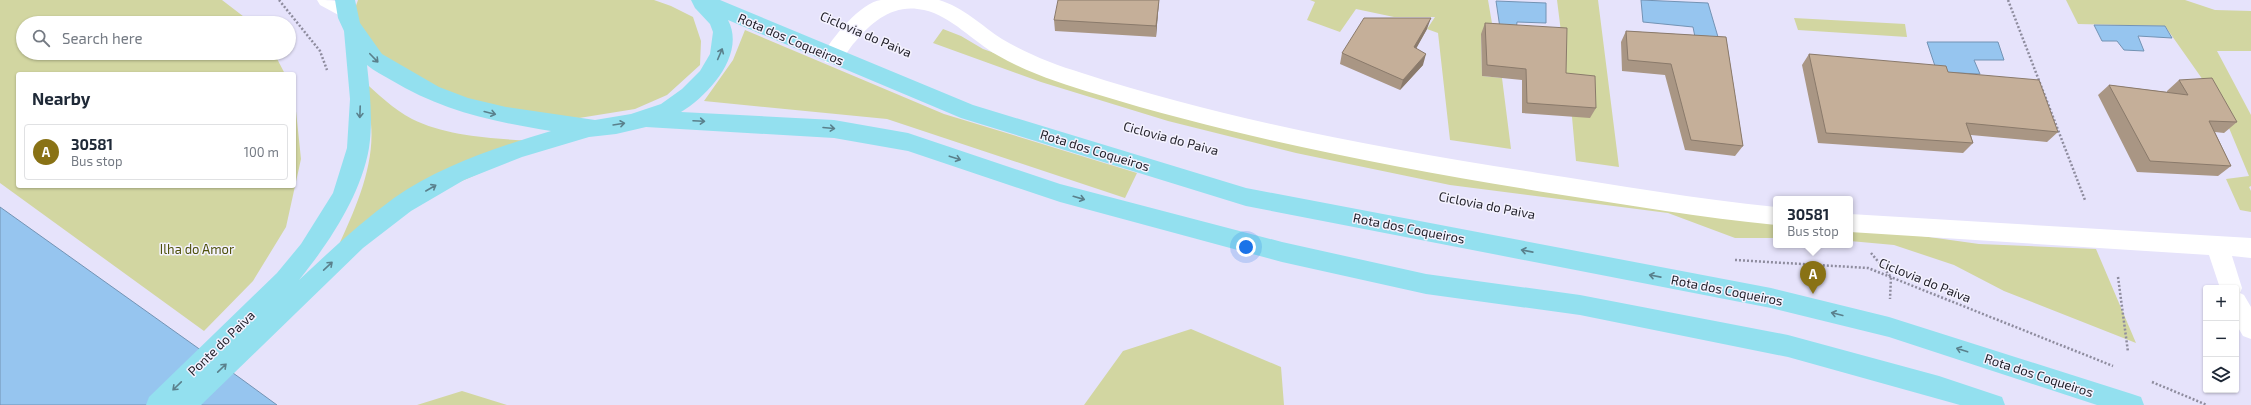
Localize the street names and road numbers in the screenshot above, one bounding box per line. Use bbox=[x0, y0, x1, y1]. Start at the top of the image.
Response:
street label: Ciclovia do Paiva bbox=[818, 7, 914, 61]
street label: Rota dos Coqueiros bbox=[736, 9, 846, 69]
street label: Ciclovia do Paiva bbox=[1122, 118, 1220, 158]
street label: Rota dos Coqueiros bbox=[1038, 126, 1152, 174]
street label: Ciclovia do Paiva bbox=[1437, 188, 1537, 222]
street label: Rota dos Coqueiros bbox=[1352, 209, 1466, 247]
street label: Ciclovia do Paiva bbox=[1877, 254, 1973, 306]
street label: Rota dos Coqueiros bbox=[1670, 271, 1784, 309]
street label: Ponte do Paiva bbox=[184, 307, 258, 379]
street label: Rota dos Coqueiros bbox=[1983, 350, 2095, 400]

